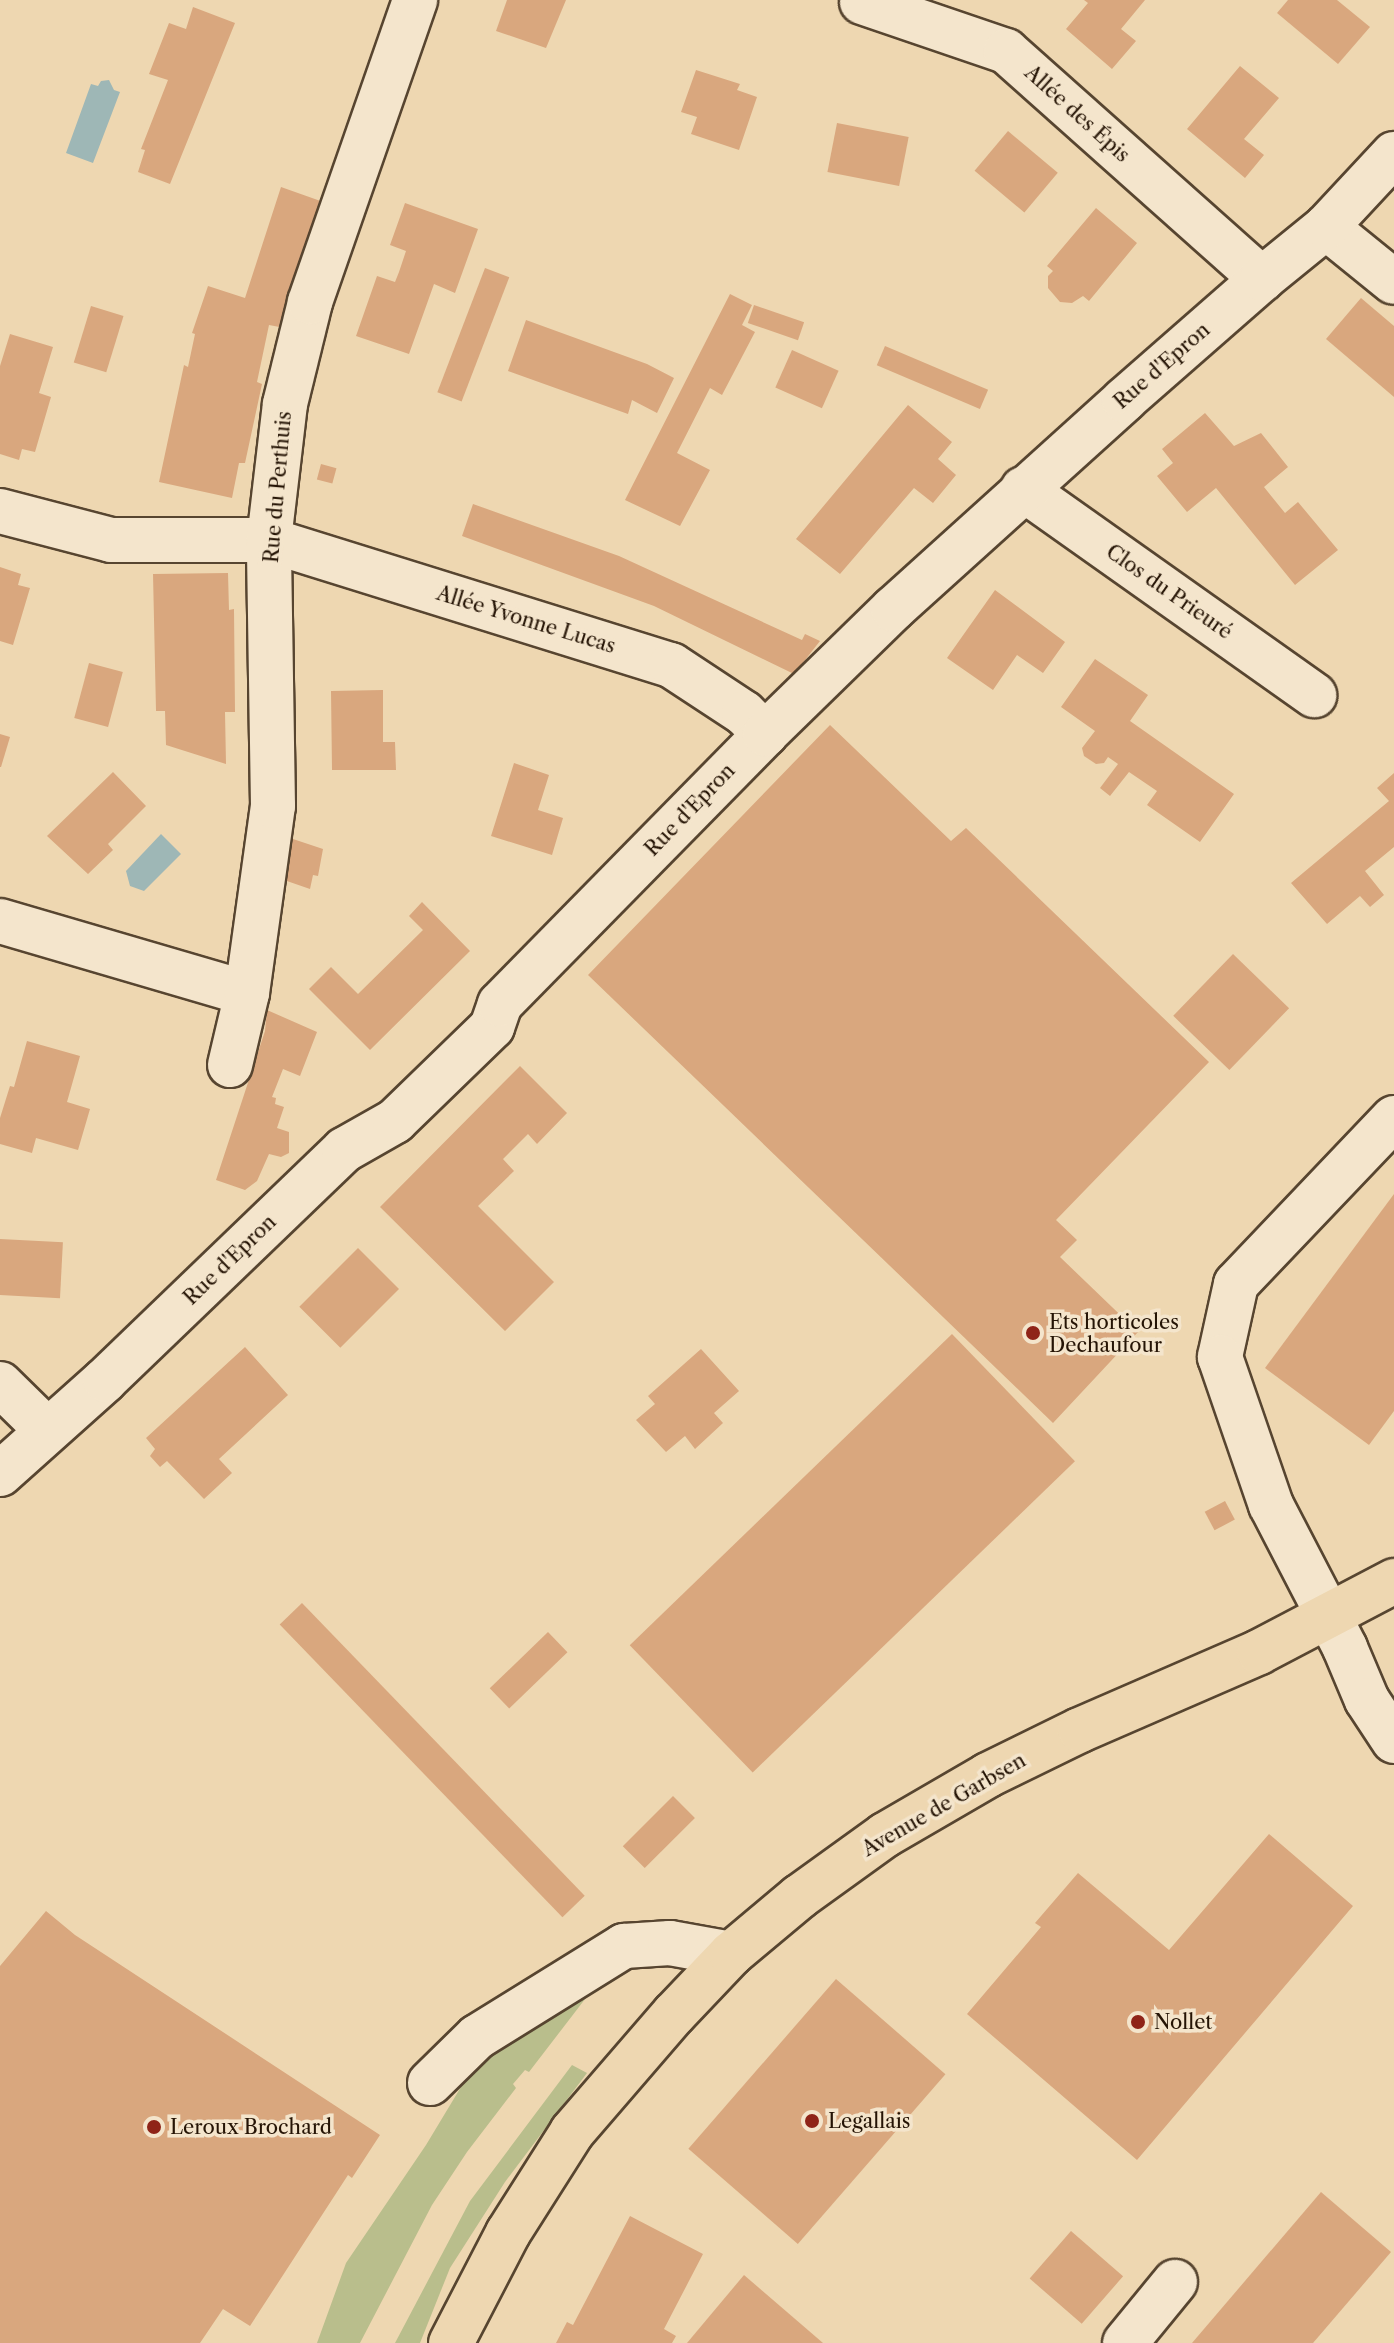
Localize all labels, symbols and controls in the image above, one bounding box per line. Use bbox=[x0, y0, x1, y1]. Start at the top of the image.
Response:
street label: Allée des Épis bbox=[1020, 61, 1134, 167]
street label: Rue d'Epron bbox=[1109, 318, 1215, 414]
street label: Rue du Perthuis bbox=[259, 410, 297, 564]
street label: Clos du Prieuré bbox=[1101, 540, 1237, 644]
street label: Allée Yvonne Lucas bbox=[433, 581, 619, 659]
street label: Rue d'Epron bbox=[640, 759, 740, 861]
street label: Rue d'Epron bbox=[179, 1210, 281, 1310]
place label: Ets horticoles Dechaufour bbox=[1049, 1310, 1179, 1357]
marker: Ets horticoles Dechaufour bbox=[1024, 1324, 1042, 1342]
street label: Avenue de Garbsen bbox=[858, 1748, 1030, 1862]
place label: Nollet bbox=[1154, 2010, 1212, 2034]
marker: Nollet bbox=[1129, 2013, 1147, 2031]
place label: Legallais bbox=[828, 2109, 911, 2133]
marker: Legallais bbox=[803, 2112, 821, 2130]
place label: Leroux Brochard bbox=[170, 2115, 332, 2139]
marker: Leroux Brochard bbox=[145, 2118, 163, 2136]

